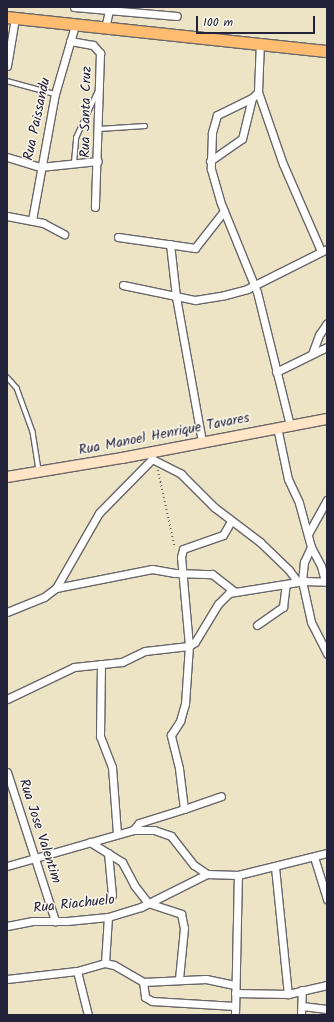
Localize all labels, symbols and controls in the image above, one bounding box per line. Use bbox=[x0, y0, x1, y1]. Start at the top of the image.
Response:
scale bar bbox=[198, 8, 317, 34]
text: 100 m bbox=[203, 13, 233, 32]
street label: Rua Santa Cruz bbox=[77, 66, 95, 158]
street label: Rua Paissandu bbox=[20, 76, 54, 162]
street label: Rua Manoel Henrique Tavares bbox=[77, 409, 251, 459]
street label: Rua Jose Valentim bbox=[15, 777, 65, 885]
street label: Rua Riachuelo bbox=[32, 891, 116, 917]

